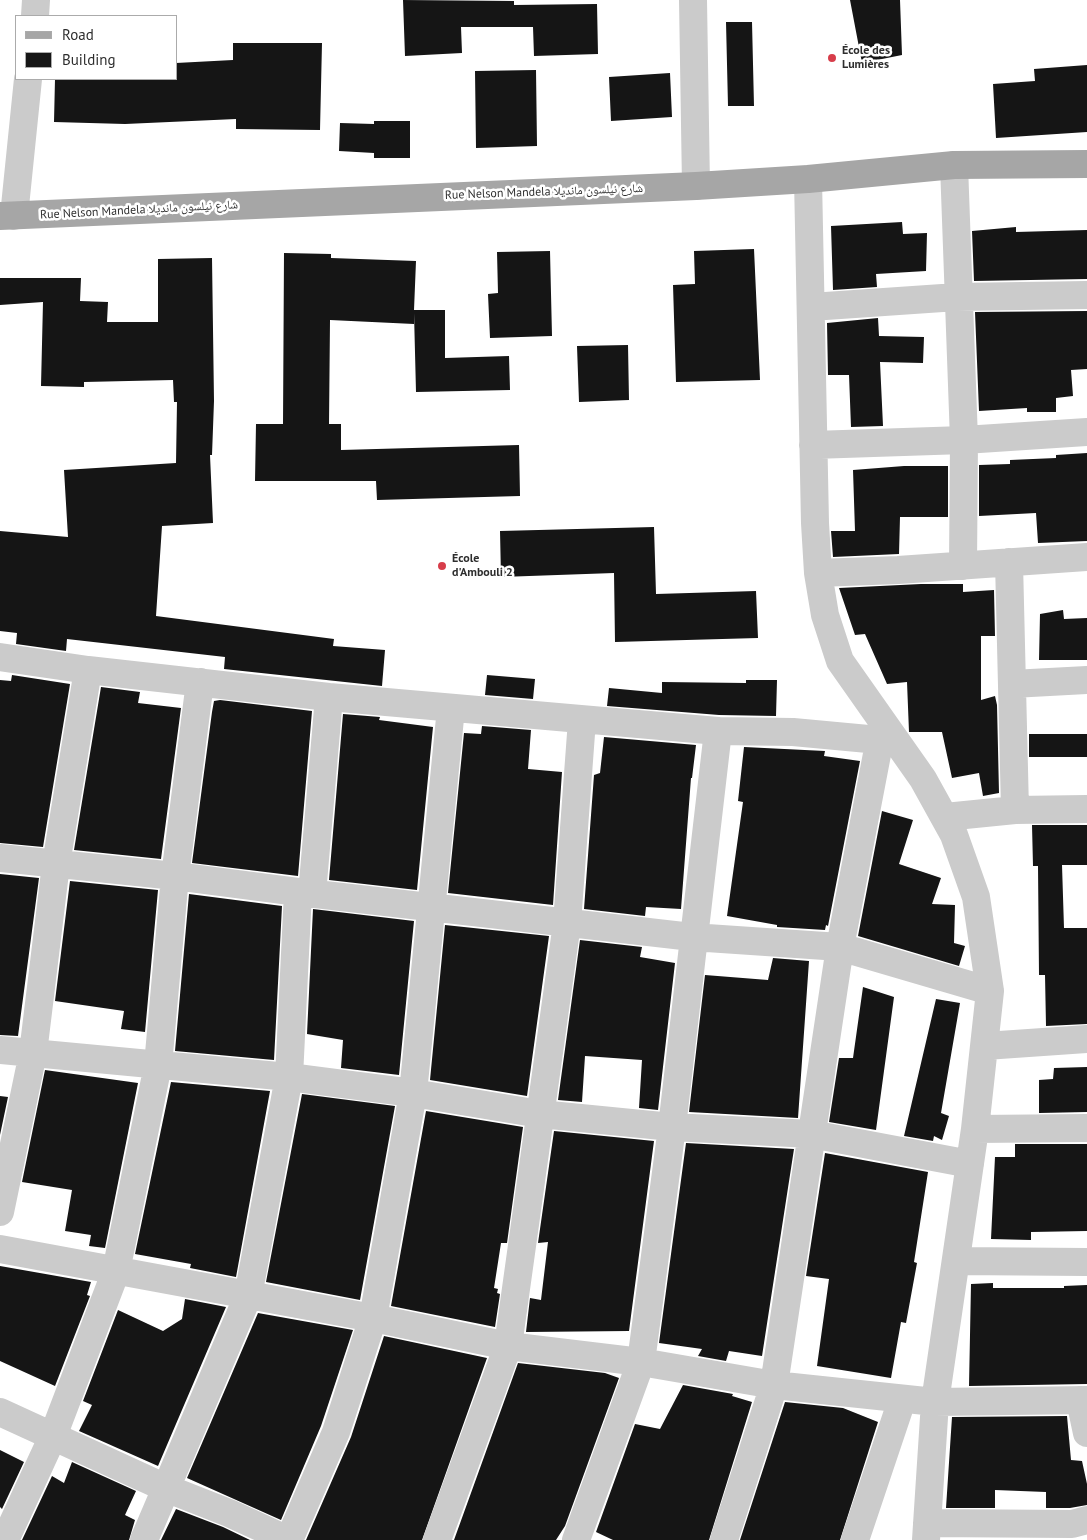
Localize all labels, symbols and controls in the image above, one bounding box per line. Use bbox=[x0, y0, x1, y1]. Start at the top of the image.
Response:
legend bbox=[15, 15, 178, 80]
text: Road bbox=[62, 25, 94, 44]
place label: École des Lumières bbox=[842, 44, 890, 72]
text: Building bbox=[62, 50, 116, 69]
marker: École des Lumières bbox=[826, 52, 838, 64]
street label: Rue Nelson Mandela شارع نيلسون مانديلا bbox=[445, 181, 643, 203]
street label: Rue Nelson Mandela شارع نيلسون مانديلا bbox=[40, 198, 238, 222]
place label: École d'Ambouli 2 bbox=[452, 552, 513, 580]
marker: École d'Ambouli 2 bbox=[436, 560, 448, 572]

